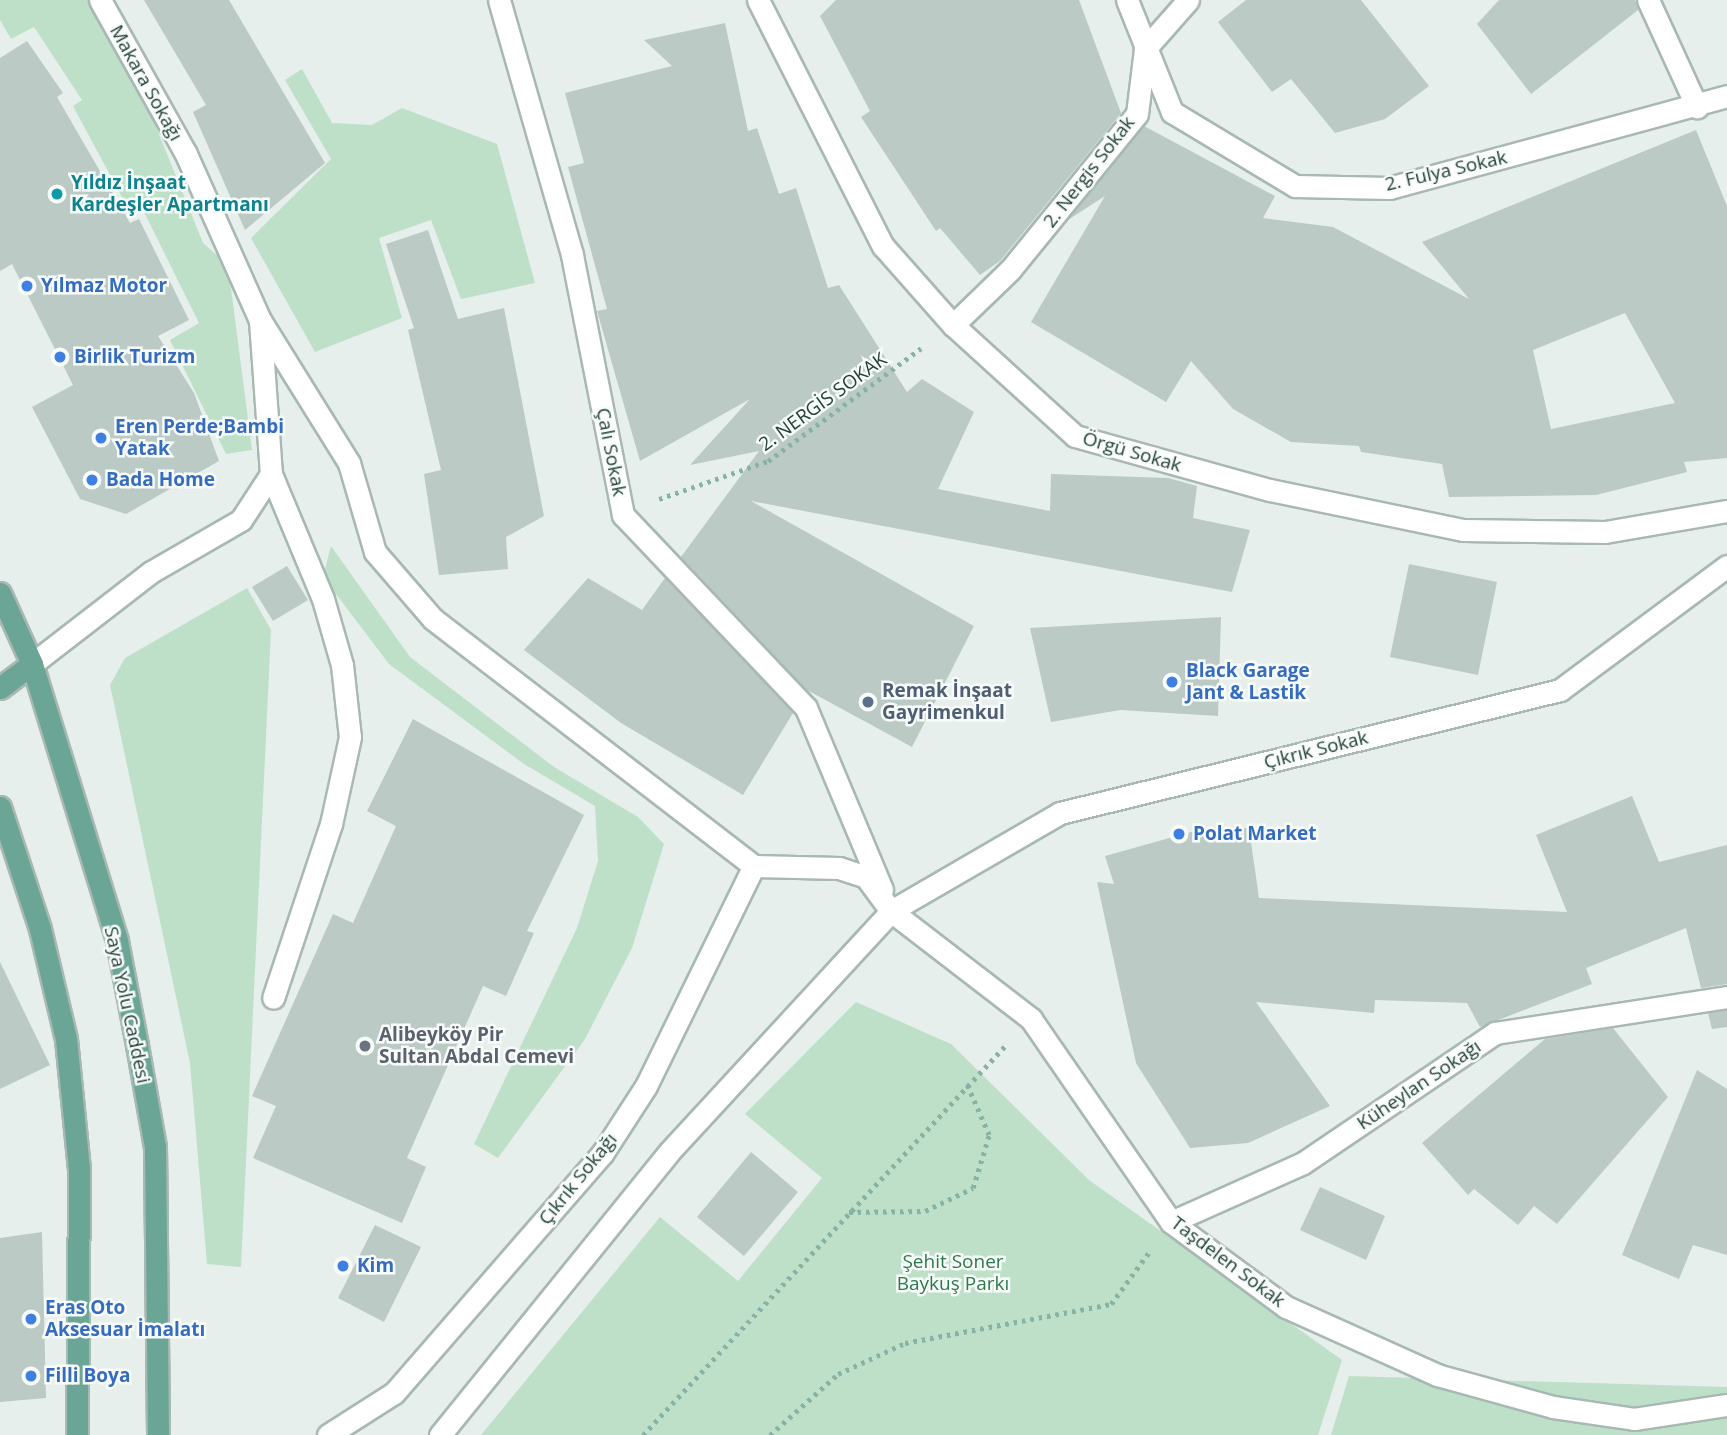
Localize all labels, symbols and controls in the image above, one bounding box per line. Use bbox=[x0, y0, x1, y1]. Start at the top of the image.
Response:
street label: Makara Sokağı bbox=[105, 21, 187, 145]
street label: 2. Nergis Sokak bbox=[1038, 112, 1140, 232]
street label: 2. Fulya Sokak bbox=[1383, 146, 1509, 196]
place label: Yıldız İnşaat Kardeşler Apartmanı bbox=[71, 172, 269, 216]
marker: Yıldız İnşaat Kardeşler Apartmanı bbox=[49, 186, 65, 202]
place label: Yılmaz Motor bbox=[41, 275, 167, 297]
marker: Yılmaz Motor bbox=[19, 278, 35, 294]
place label: Birlik Turizm bbox=[74, 346, 195, 368]
street label: 2. NERGİS SOKAK bbox=[755, 348, 891, 456]
marker: Birlik Turizm bbox=[52, 349, 68, 365]
street label: Çalı Sokak bbox=[591, 406, 631, 498]
place label: Eren Perde;Bambi Yatak bbox=[115, 416, 284, 460]
street label: Örgü Sokak bbox=[1080, 427, 1184, 477]
marker: Eren Perde;Bambi Yatak bbox=[93, 430, 109, 446]
place label: Bada Home bbox=[106, 469, 215, 491]
marker: Bada Home bbox=[84, 472, 100, 488]
place label: Black Garage Jant & Lastik bbox=[1186, 660, 1310, 704]
marker: Black Garage Jant & Lastik bbox=[1164, 674, 1180, 690]
place label: Remak İnşaat Gayrimenkul bbox=[882, 680, 1012, 724]
marker: Remak İnşaat Gayrimenkul bbox=[860, 694, 876, 710]
street label: Çıkrık Sokak bbox=[1262, 726, 1370, 774]
place label: Polat Market bbox=[1193, 823, 1316, 845]
marker: Polat Market bbox=[1171, 826, 1187, 842]
street label: Saya Yolu Caddesi bbox=[99, 925, 155, 1085]
place label: Alibeyköy Pir Sultan Abdal Cemevi bbox=[379, 1024, 574, 1068]
street label: Küheylan Sokağı bbox=[1353, 1035, 1485, 1135]
marker: Alibeyköy Pir Sultan Abdal Cemevi bbox=[357, 1038, 373, 1054]
street label: Çıkrık Sokağı bbox=[534, 1128, 622, 1230]
street label: Taşdelen Sokak bbox=[1167, 1212, 1289, 1312]
park label: Şehit Soner Baykuş Parkı bbox=[897, 1251, 1009, 1295]
place label: Kim bbox=[357, 1255, 394, 1277]
marker: Kim bbox=[335, 1258, 351, 1274]
place label: Eras Oto Aksesuar İmalatı bbox=[45, 1297, 205, 1341]
marker: Eras Oto Aksesuar İmalatı bbox=[23, 1311, 39, 1327]
place label: Filli Boya bbox=[45, 1365, 130, 1387]
marker: Filli Boya bbox=[23, 1368, 39, 1384]

